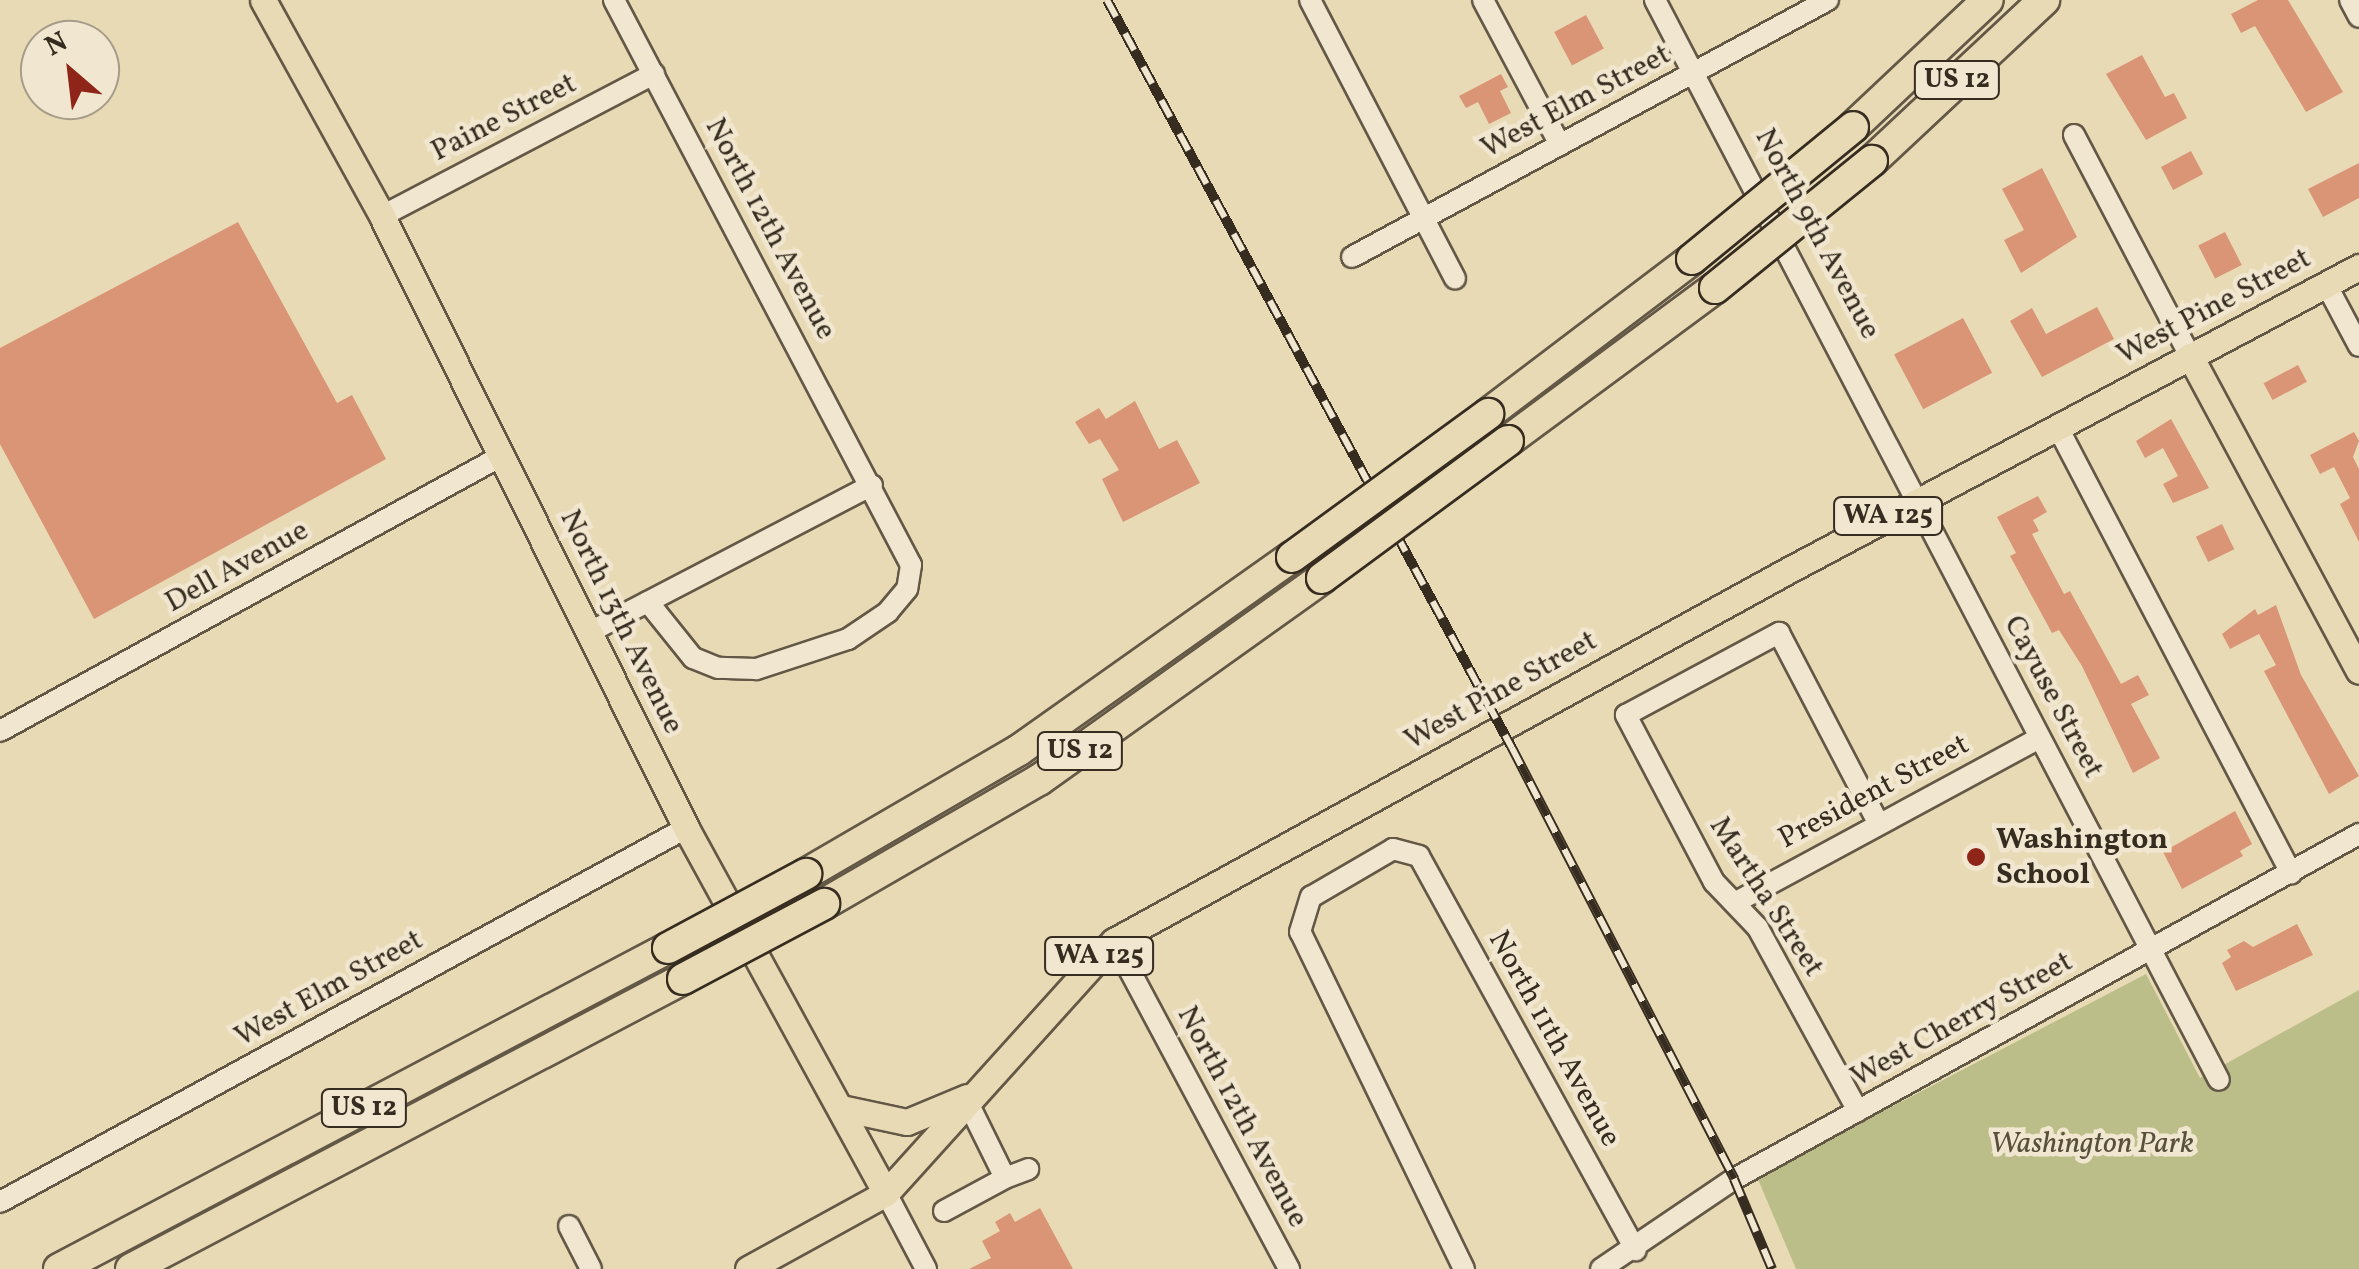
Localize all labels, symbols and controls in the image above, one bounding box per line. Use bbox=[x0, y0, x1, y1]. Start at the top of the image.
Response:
north arrow bbox=[20, 20, 120, 120]
text: N bbox=[38, 23, 75, 67]
street label: West Elm Street bbox=[1475, 37, 1677, 167]
road number: US 12 bbox=[1912, 57, 2002, 103]
street label: Paine Street bbox=[425, 66, 583, 170]
street label: North 12th Avenue bbox=[696, 112, 844, 346]
street label: North 9th Avenue bbox=[1746, 123, 1888, 345]
street label: West Pine Street bbox=[2111, 241, 2317, 373]
road number: WA 125 bbox=[1833, 493, 1943, 539]
street label: North 13th Avenue bbox=[551, 504, 691, 740]
street label: Dell Avenue bbox=[159, 513, 315, 621]
street label: Cayuse Street bbox=[1995, 610, 2111, 784]
street label: West Pine Street bbox=[1398, 623, 1604, 759]
street label: President Street bbox=[1773, 727, 1975, 857]
road number: US 12 bbox=[1035, 728, 1125, 774]
street label: Martha Street bbox=[1701, 810, 1831, 984]
place label: Washington School bbox=[1996, 822, 2168, 892]
marker: Washington School bbox=[1965, 846, 1987, 868]
street label: West Elm Street bbox=[229, 922, 429, 1056]
street label: North 11th Avenue bbox=[1480, 925, 1628, 1153]
road number: WA 125 bbox=[1044, 933, 1154, 979]
street label: West Cherry Street bbox=[1844, 944, 2080, 1096]
street label: North 12th Avenue bbox=[1168, 1000, 1316, 1234]
road number: US 12 bbox=[319, 1085, 409, 1131]
park label: Washington Park bbox=[1990, 1126, 2194, 1162]

